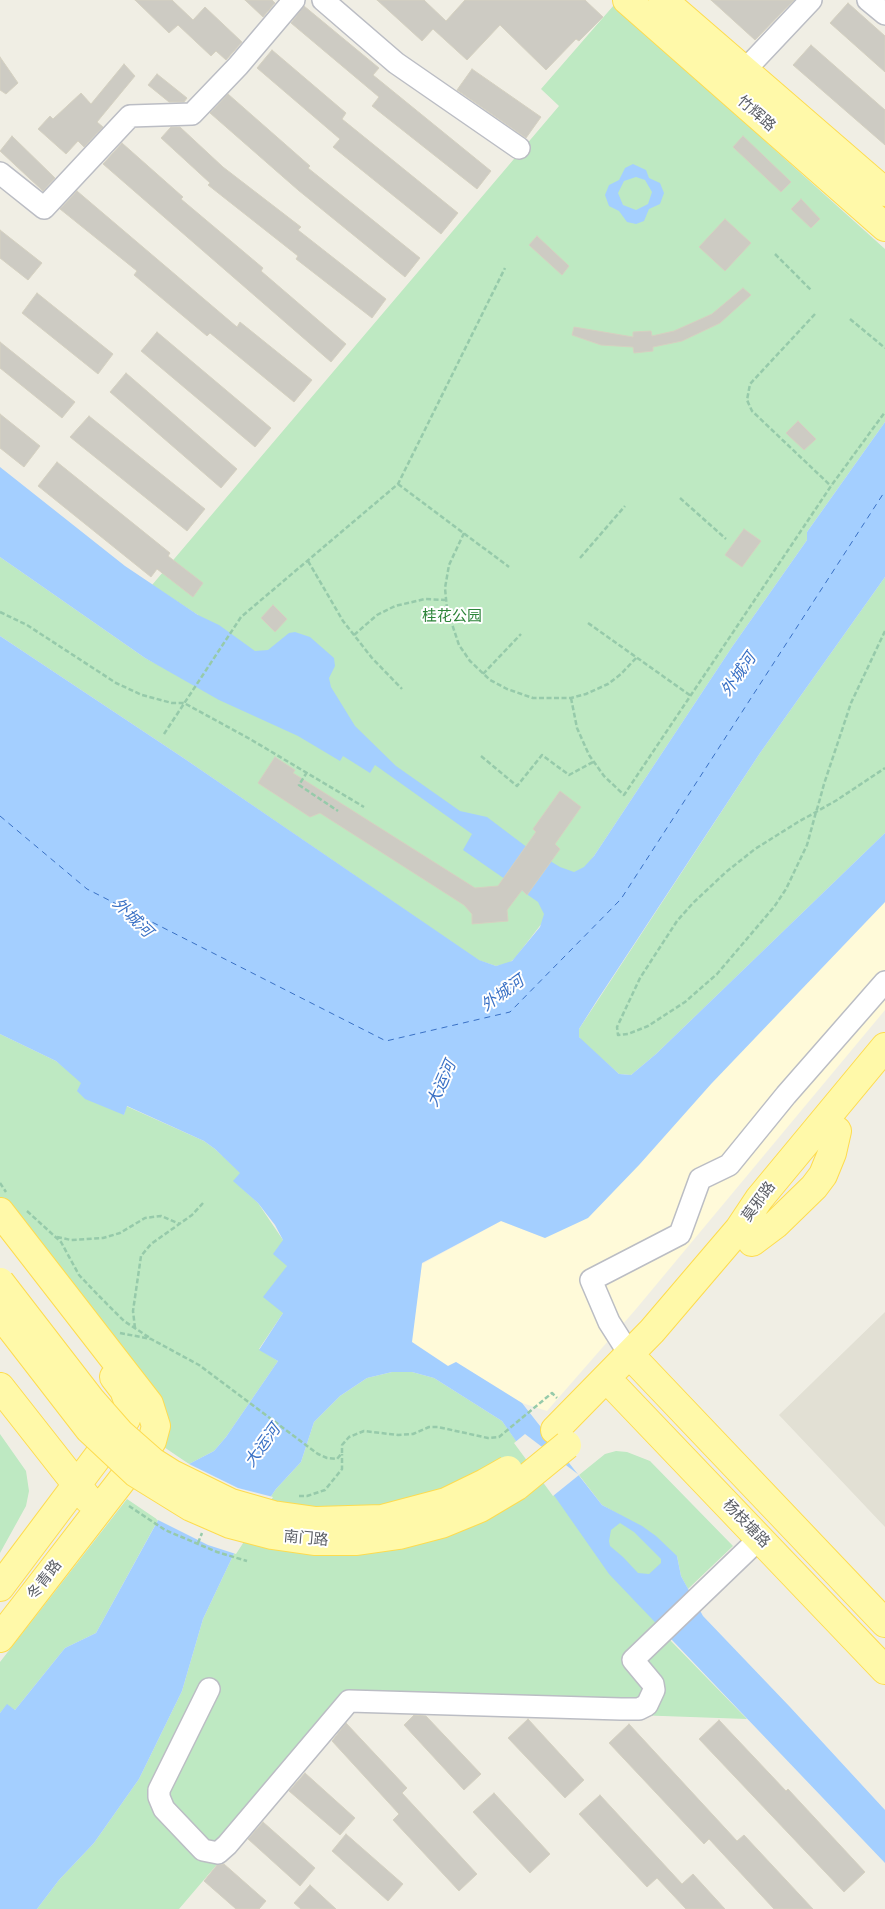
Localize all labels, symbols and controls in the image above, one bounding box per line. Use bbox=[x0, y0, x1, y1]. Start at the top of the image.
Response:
street label: 竹辉路 bbox=[733, 92, 779, 136]
park label: 桂花公园 bbox=[422, 608, 482, 626]
water label: 外城河 bbox=[717, 650, 761, 700]
water label: 外城河 bbox=[108, 894, 156, 942]
water label: 外城河 bbox=[478, 972, 528, 1016]
water label: 大运河 bbox=[423, 1058, 461, 1110]
street label: 莫邪路 bbox=[738, 1179, 780, 1225]
water label: 大运河 bbox=[241, 1421, 285, 1471]
street label: 杨枝塘路 bbox=[719, 1496, 773, 1552]
street label: 南门路 bbox=[283, 1528, 329, 1550]
street label: 冬青路 bbox=[24, 1557, 66, 1603]

